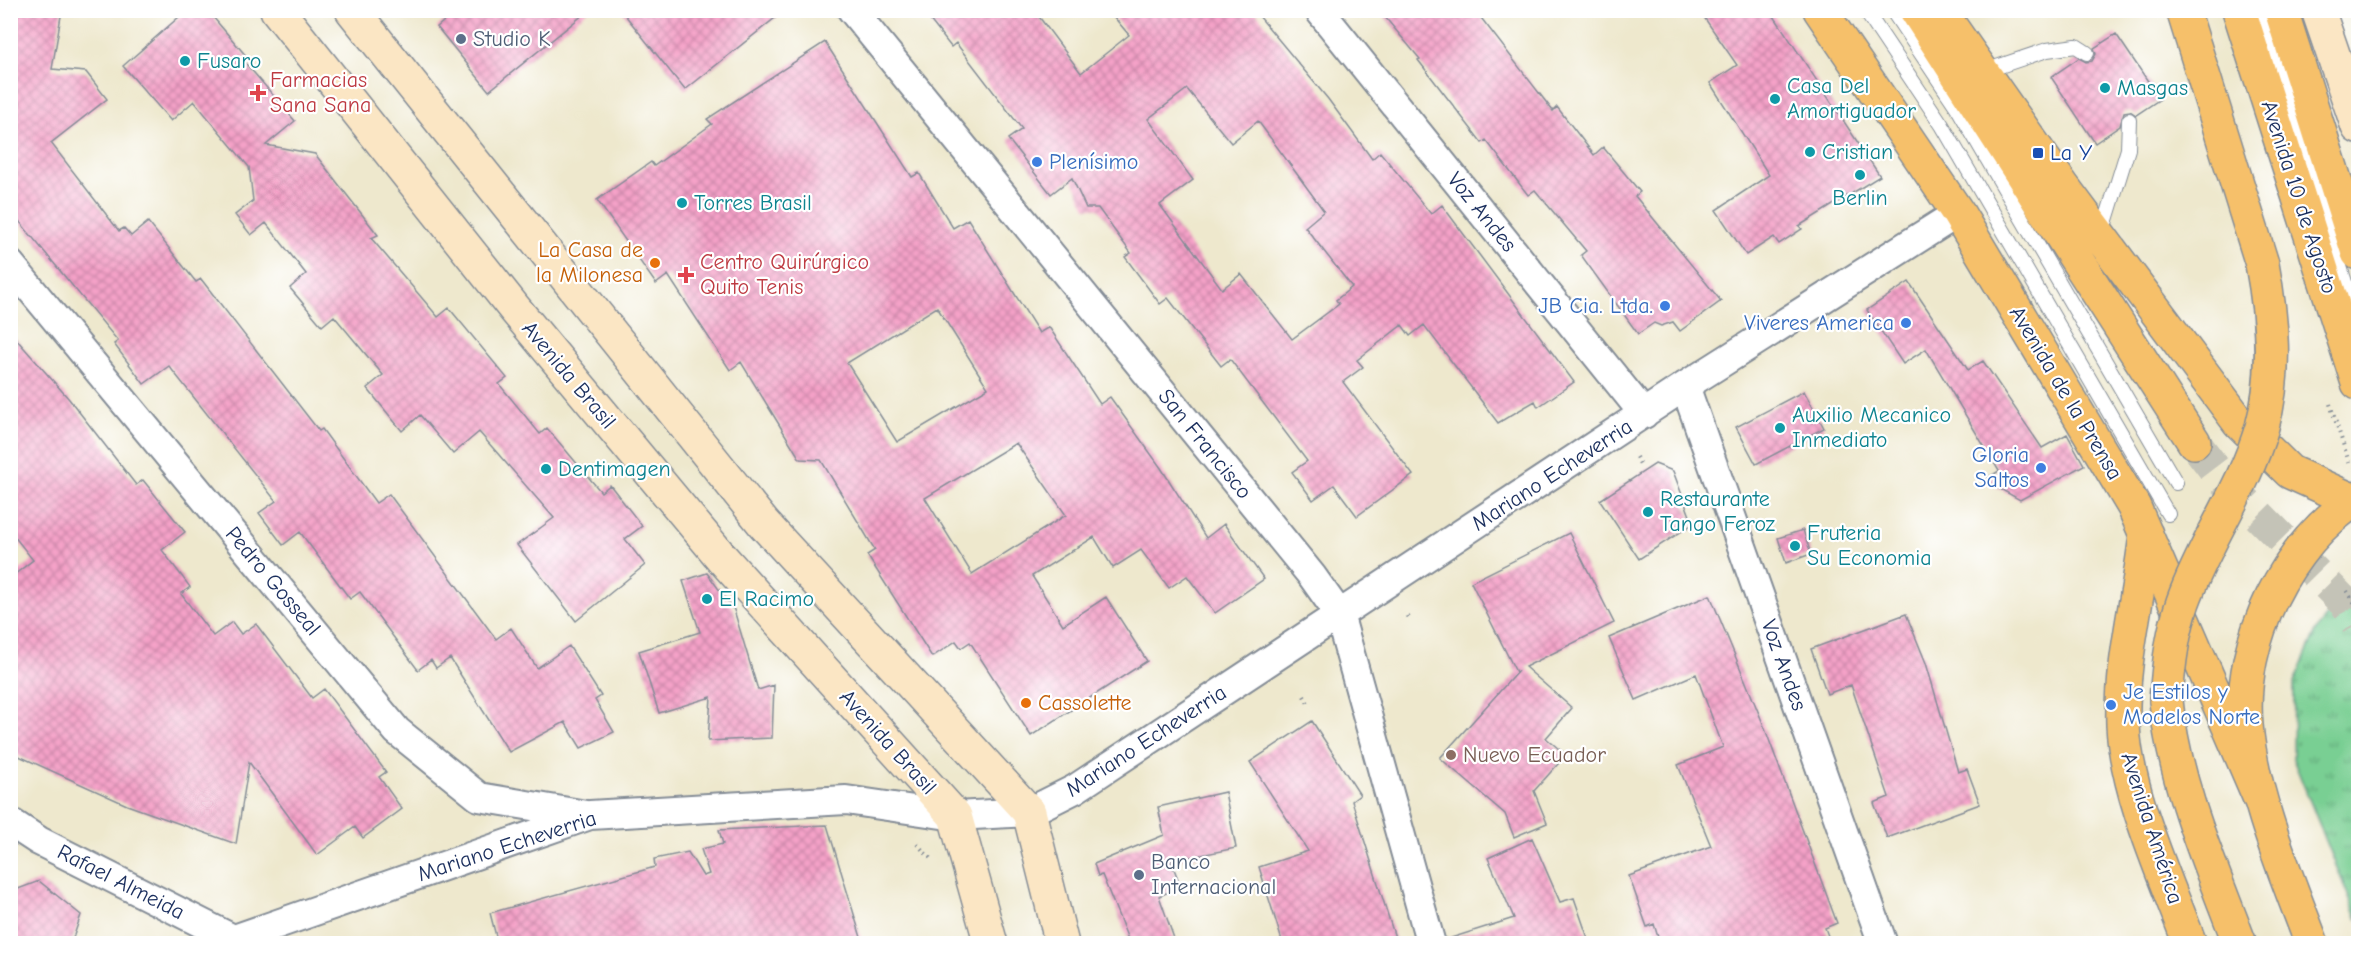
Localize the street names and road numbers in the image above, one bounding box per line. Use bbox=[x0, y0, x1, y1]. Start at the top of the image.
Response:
street label: Avenida 10 de Agosto bbox=[2255, 97, 2343, 297]
street label: Voz Andes bbox=[1442, 167, 1522, 257]
street label: Avenida de la Prensa bbox=[2004, 301, 2128, 485]
street label: Avenida Brasil bbox=[517, 316, 621, 434]
street label: San Francisco bbox=[1153, 384, 1257, 504]
street label: Mariano Echeverria bbox=[1467, 413, 1637, 537]
street label: Pedro Gosseal bbox=[220, 521, 326, 641]
street label: Voz Andes bbox=[1756, 616, 1812, 714]
street label: Mariano Echeverria bbox=[1061, 679, 1231, 803]
street label: Avenida Brasil bbox=[834, 684, 942, 800]
street label: Avenida América bbox=[2115, 749, 2189, 907]
street label: Mariano Echeverria bbox=[414, 805, 600, 887]
street label: Rafael Almeida bbox=[53, 839, 189, 925]

